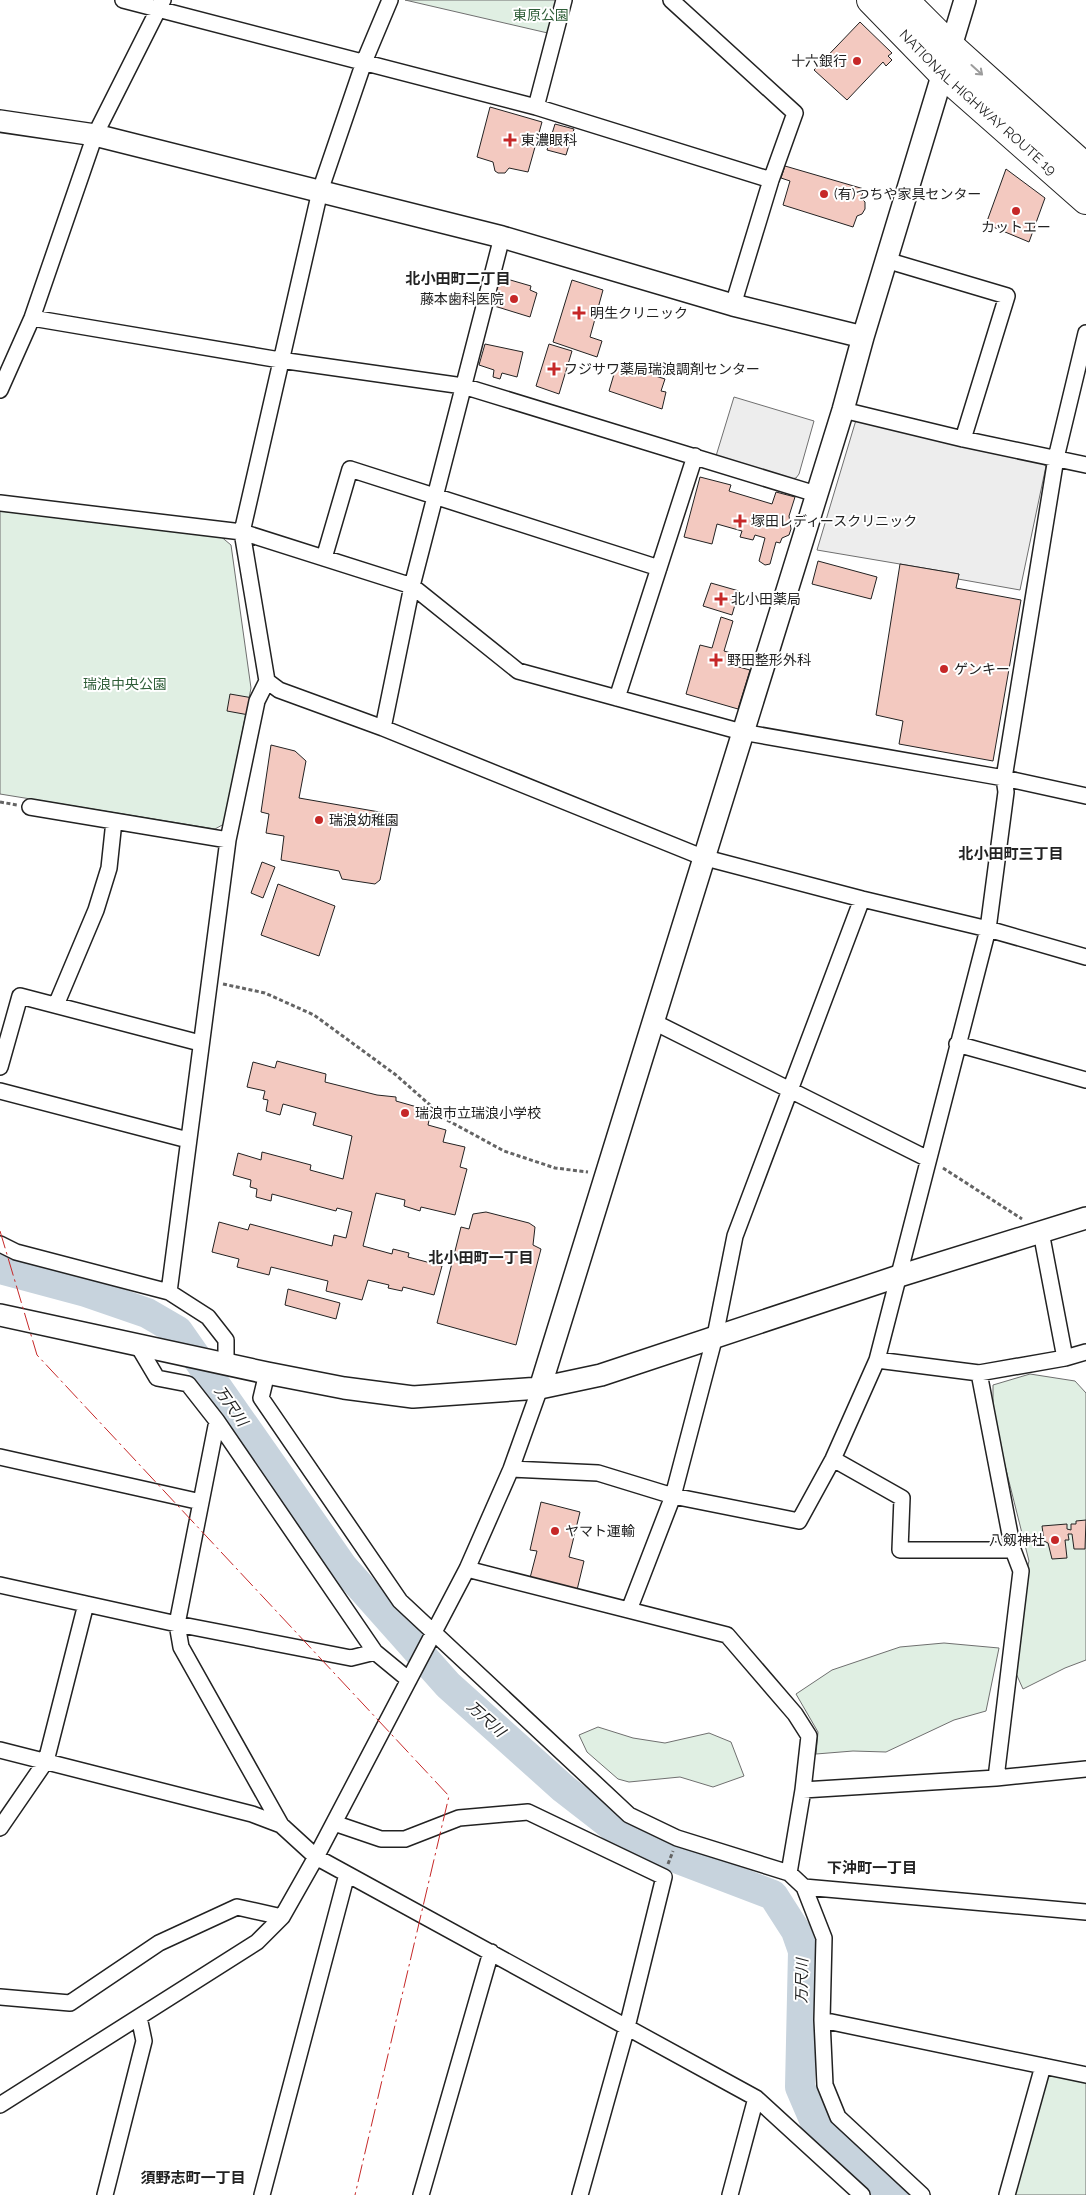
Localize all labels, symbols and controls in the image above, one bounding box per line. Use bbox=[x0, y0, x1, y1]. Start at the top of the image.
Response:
park label: 東原公園 bbox=[513, 7, 569, 23]
street label: NATIONAL HIGHWAY ROUTE 19 bbox=[896, 26, 1060, 178]
place label: 十六銀行 bbox=[791, 53, 847, 69]
marker: 十六銀行 bbox=[851, 55, 863, 67]
one-way arrow bbox=[970, 65, 983, 76]
place label: 東濃眼科 bbox=[521, 132, 577, 148]
marker: 東濃眼科 bbox=[503, 133, 517, 147]
place label: (有)つちや家具センター bbox=[834, 186, 982, 202]
marker: (有)つちや家具センター bbox=[818, 188, 830, 200]
marker: カットエー bbox=[1010, 205, 1022, 217]
place label: カットエー bbox=[981, 219, 1051, 235]
district label: 北小田町二丁目 bbox=[405, 270, 511, 288]
place label: 藤本歯科医院 bbox=[420, 291, 504, 307]
marker: 藤本歯科医院 bbox=[508, 293, 520, 305]
place label: 明生クリニック bbox=[590, 305, 688, 321]
marker: 明生クリニック bbox=[572, 306, 586, 320]
place label: フジサワ薬局瑞浪調剤センター bbox=[564, 361, 760, 377]
marker: フジサワ薬局瑞浪調剤センター bbox=[548, 363, 560, 375]
place label: 塚田レディースクリニック bbox=[751, 513, 917, 529]
marker: 塚田レディースクリニック bbox=[733, 514, 747, 528]
place label: 北小田薬局 bbox=[731, 591, 801, 607]
marker: 北小田薬局 bbox=[715, 593, 727, 605]
place label: 野田整形外科 bbox=[727, 652, 811, 668]
marker: 野田整形外科 bbox=[709, 653, 723, 667]
place label: ゲンキー bbox=[954, 661, 1010, 677]
marker: ゲンキー bbox=[938, 663, 950, 675]
park label: 瑞浪中央公園 bbox=[83, 676, 167, 692]
place label: 瑞浪幼稚園 bbox=[329, 812, 399, 828]
marker: 瑞浪幼稚園 bbox=[313, 814, 325, 826]
district label: 北小田町三丁目 bbox=[958, 845, 1064, 863]
place label: 瑞浪市立瑞浪小学校 bbox=[415, 1105, 541, 1121]
marker: 瑞浪市立瑞浪小学校 bbox=[399, 1107, 411, 1119]
district label: 北小田町一丁目 bbox=[428, 1249, 534, 1267]
water label: 万尺川 bbox=[211, 1382, 252, 1431]
place label: ヤマト運輸 bbox=[565, 1523, 635, 1539]
marker: ヤマト運輸 bbox=[549, 1525, 561, 1537]
place label: 八剱神社 bbox=[989, 1532, 1045, 1548]
marker: 八剱神社 bbox=[1049, 1534, 1061, 1546]
water label: 万尺川 bbox=[463, 1697, 510, 1742]
district label: 下沖町一丁目 bbox=[827, 1859, 917, 1877]
water label: 万尺川 bbox=[793, 1956, 811, 2004]
district label: 須野志町一丁目 bbox=[140, 2169, 246, 2187]

